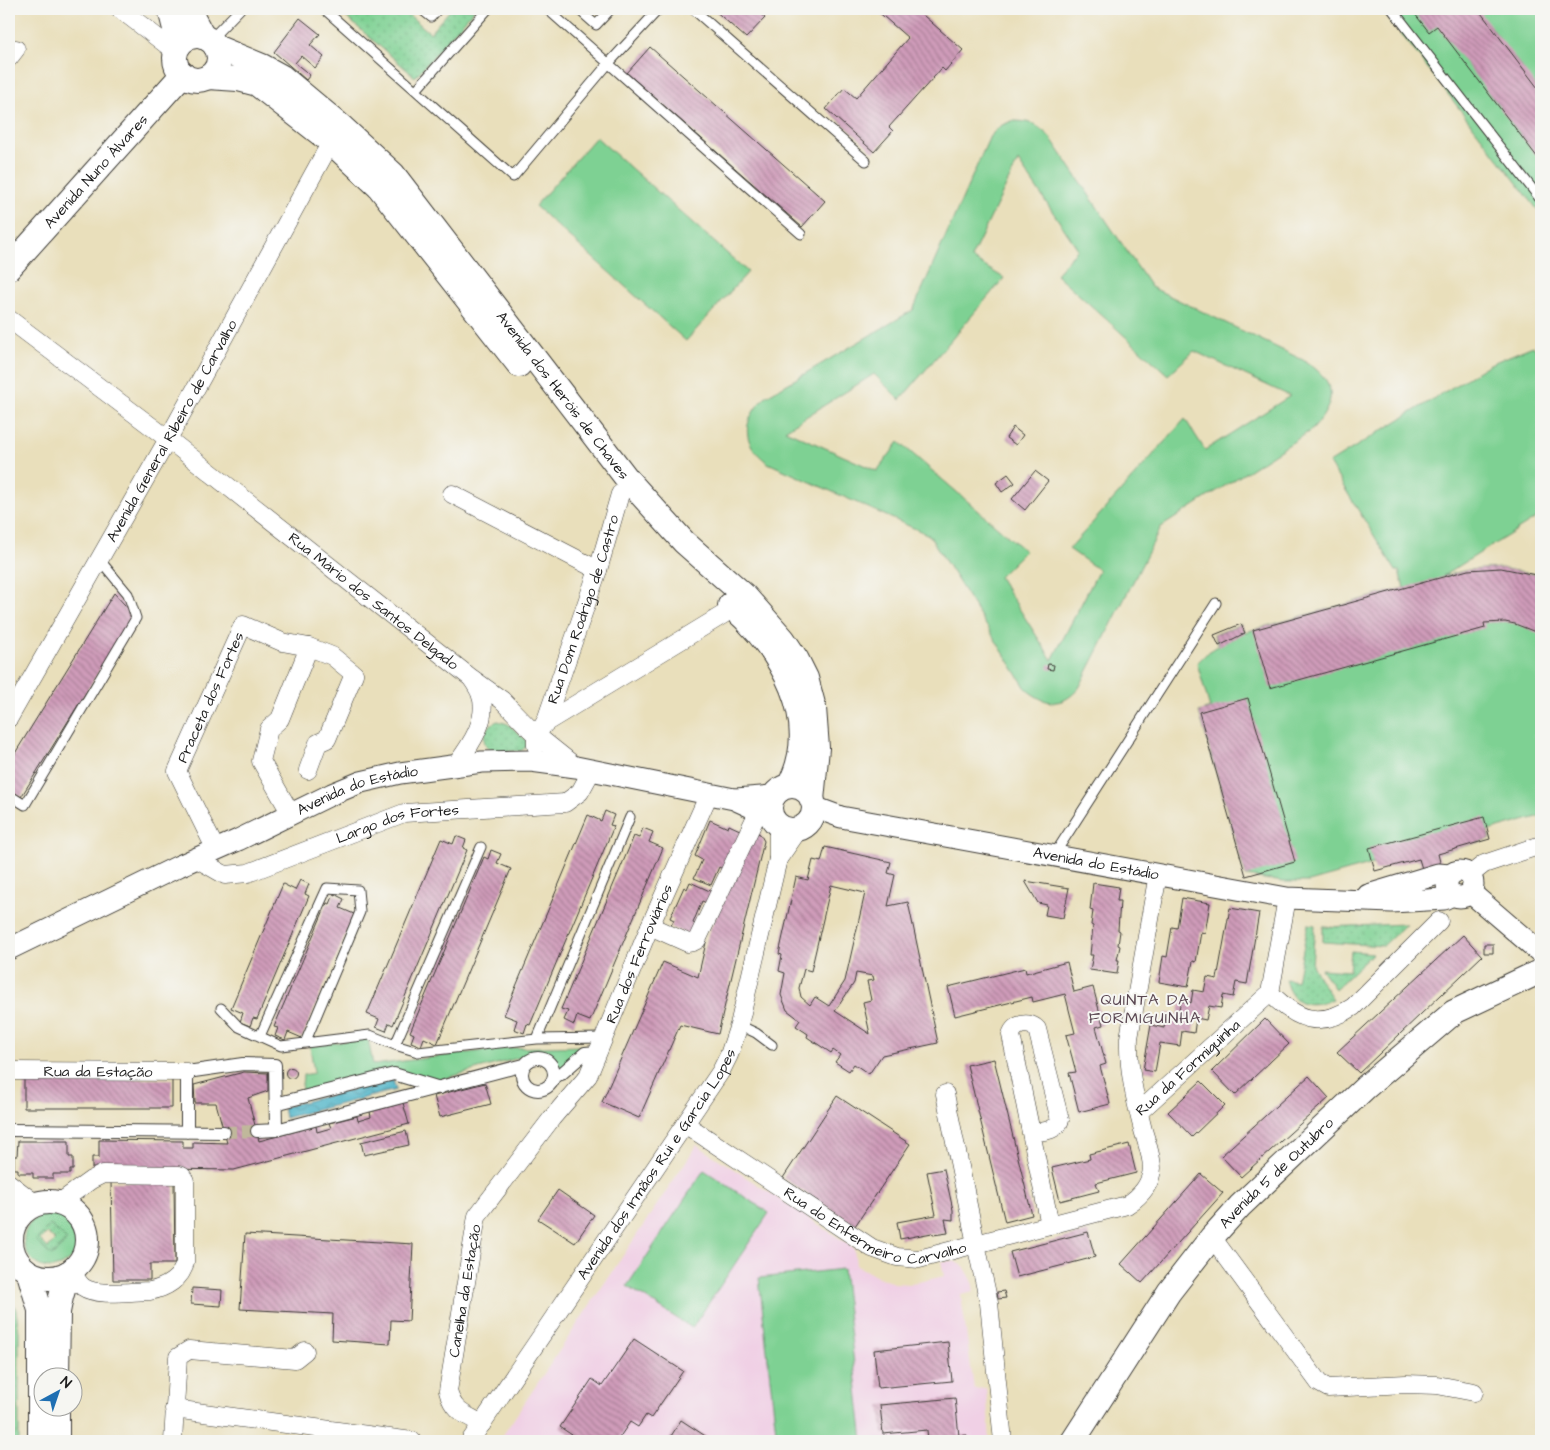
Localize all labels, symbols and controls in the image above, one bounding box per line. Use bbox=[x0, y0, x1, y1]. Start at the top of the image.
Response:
street label: Avenida Nuno Álvares bbox=[39, 109, 153, 233]
street label: Avenida dos Heróis de Chaves bbox=[492, 307, 635, 484]
street label: Avenida General Ribeiro de Carvalho bbox=[101, 315, 242, 546]
street label: Rua Dom Rodrigo de Castro bbox=[542, 512, 624, 707]
street label: Rua Mário dos Santos Delgado bbox=[284, 527, 464, 675]
street label: Praceta dos Fortes bbox=[172, 628, 249, 766]
street label: Avenida do Estádio bbox=[293, 760, 420, 820]
street label: Largo dos Fortes bbox=[333, 799, 460, 849]
street label: Avenida do Estádio bbox=[1031, 842, 1161, 885]
street label: Rua dos Ferroviários bbox=[600, 880, 678, 1027]
district label: QUINTA DA FORMIGUINHA bbox=[1089, 989, 1201, 1029]
street label: Rua da Formiguinha bbox=[1131, 1014, 1245, 1121]
street label: Avenida dos Irmãos Rui e Garcia Lopes bbox=[572, 1046, 741, 1284]
street label: Rua da Estação bbox=[43, 1061, 153, 1082]
street label: Avenida 5 de Outubro bbox=[1214, 1112, 1339, 1233]
street label: Rua do Enfermeiro Carvalho bbox=[780, 1182, 969, 1269]
street label: Canelha da Estação bbox=[443, 1222, 486, 1359]
north arrow bbox=[32, 1368, 82, 1418]
text: N bbox=[56, 1372, 76, 1393]

